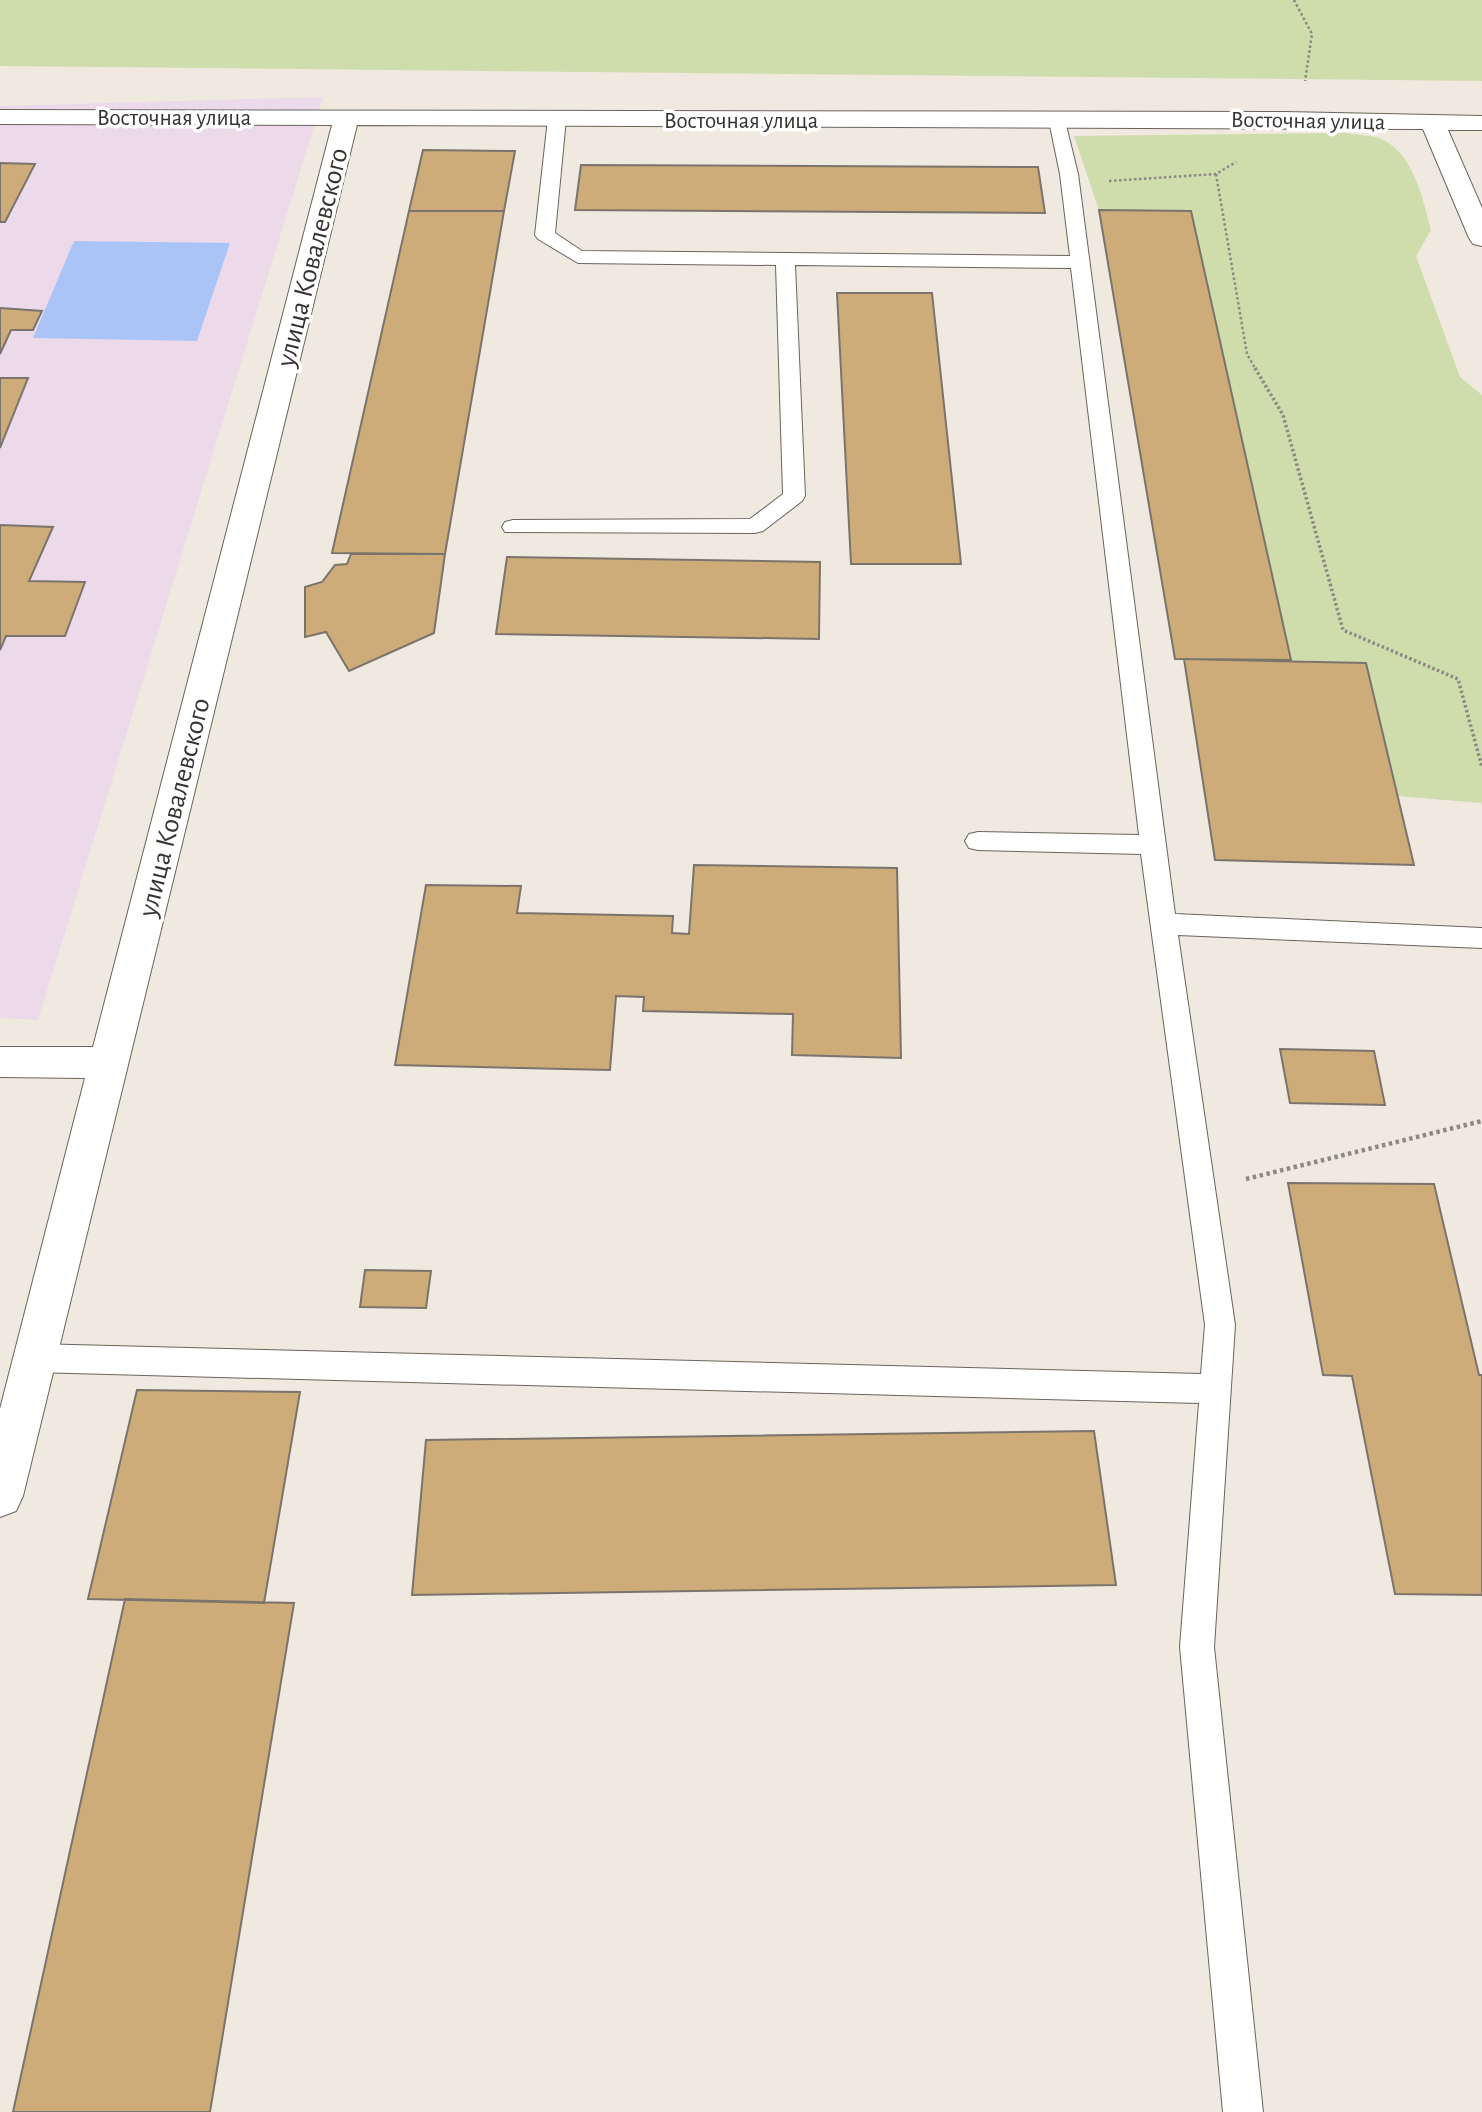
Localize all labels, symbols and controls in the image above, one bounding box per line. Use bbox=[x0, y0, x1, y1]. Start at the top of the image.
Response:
street label: Восточная улица bbox=[97, 107, 251, 130]
street label: Восточная улица bbox=[1230, 109, 1385, 134]
street label: Восточная улица bbox=[664, 110, 818, 133]
street label: улица Ковалевского bbox=[272, 145, 354, 371]
street label: улица Ковалевского bbox=[134, 695, 216, 921]

